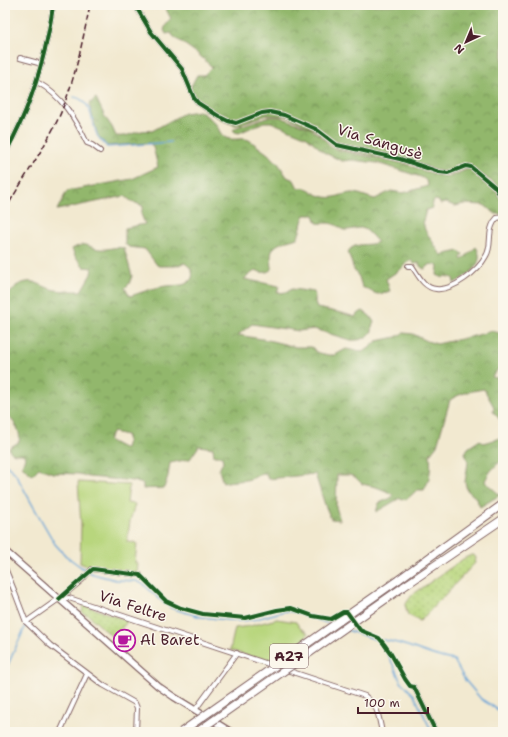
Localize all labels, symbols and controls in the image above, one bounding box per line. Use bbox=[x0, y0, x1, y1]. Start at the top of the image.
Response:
north arrow bbox=[446, 22, 486, 62]
text: N bbox=[451, 40, 468, 57]
street label: Via Sangusè bbox=[335, 120, 425, 164]
street label: Via Feltre bbox=[97, 586, 169, 626]
cafe icon: Al Baret bbox=[112, 627, 138, 653]
place label: Al Baret bbox=[140, 630, 199, 650]
road number: A27 bbox=[270, 644, 308, 668]
scale bar bbox=[358, 689, 428, 715]
text: 100 m bbox=[364, 695, 400, 711]

